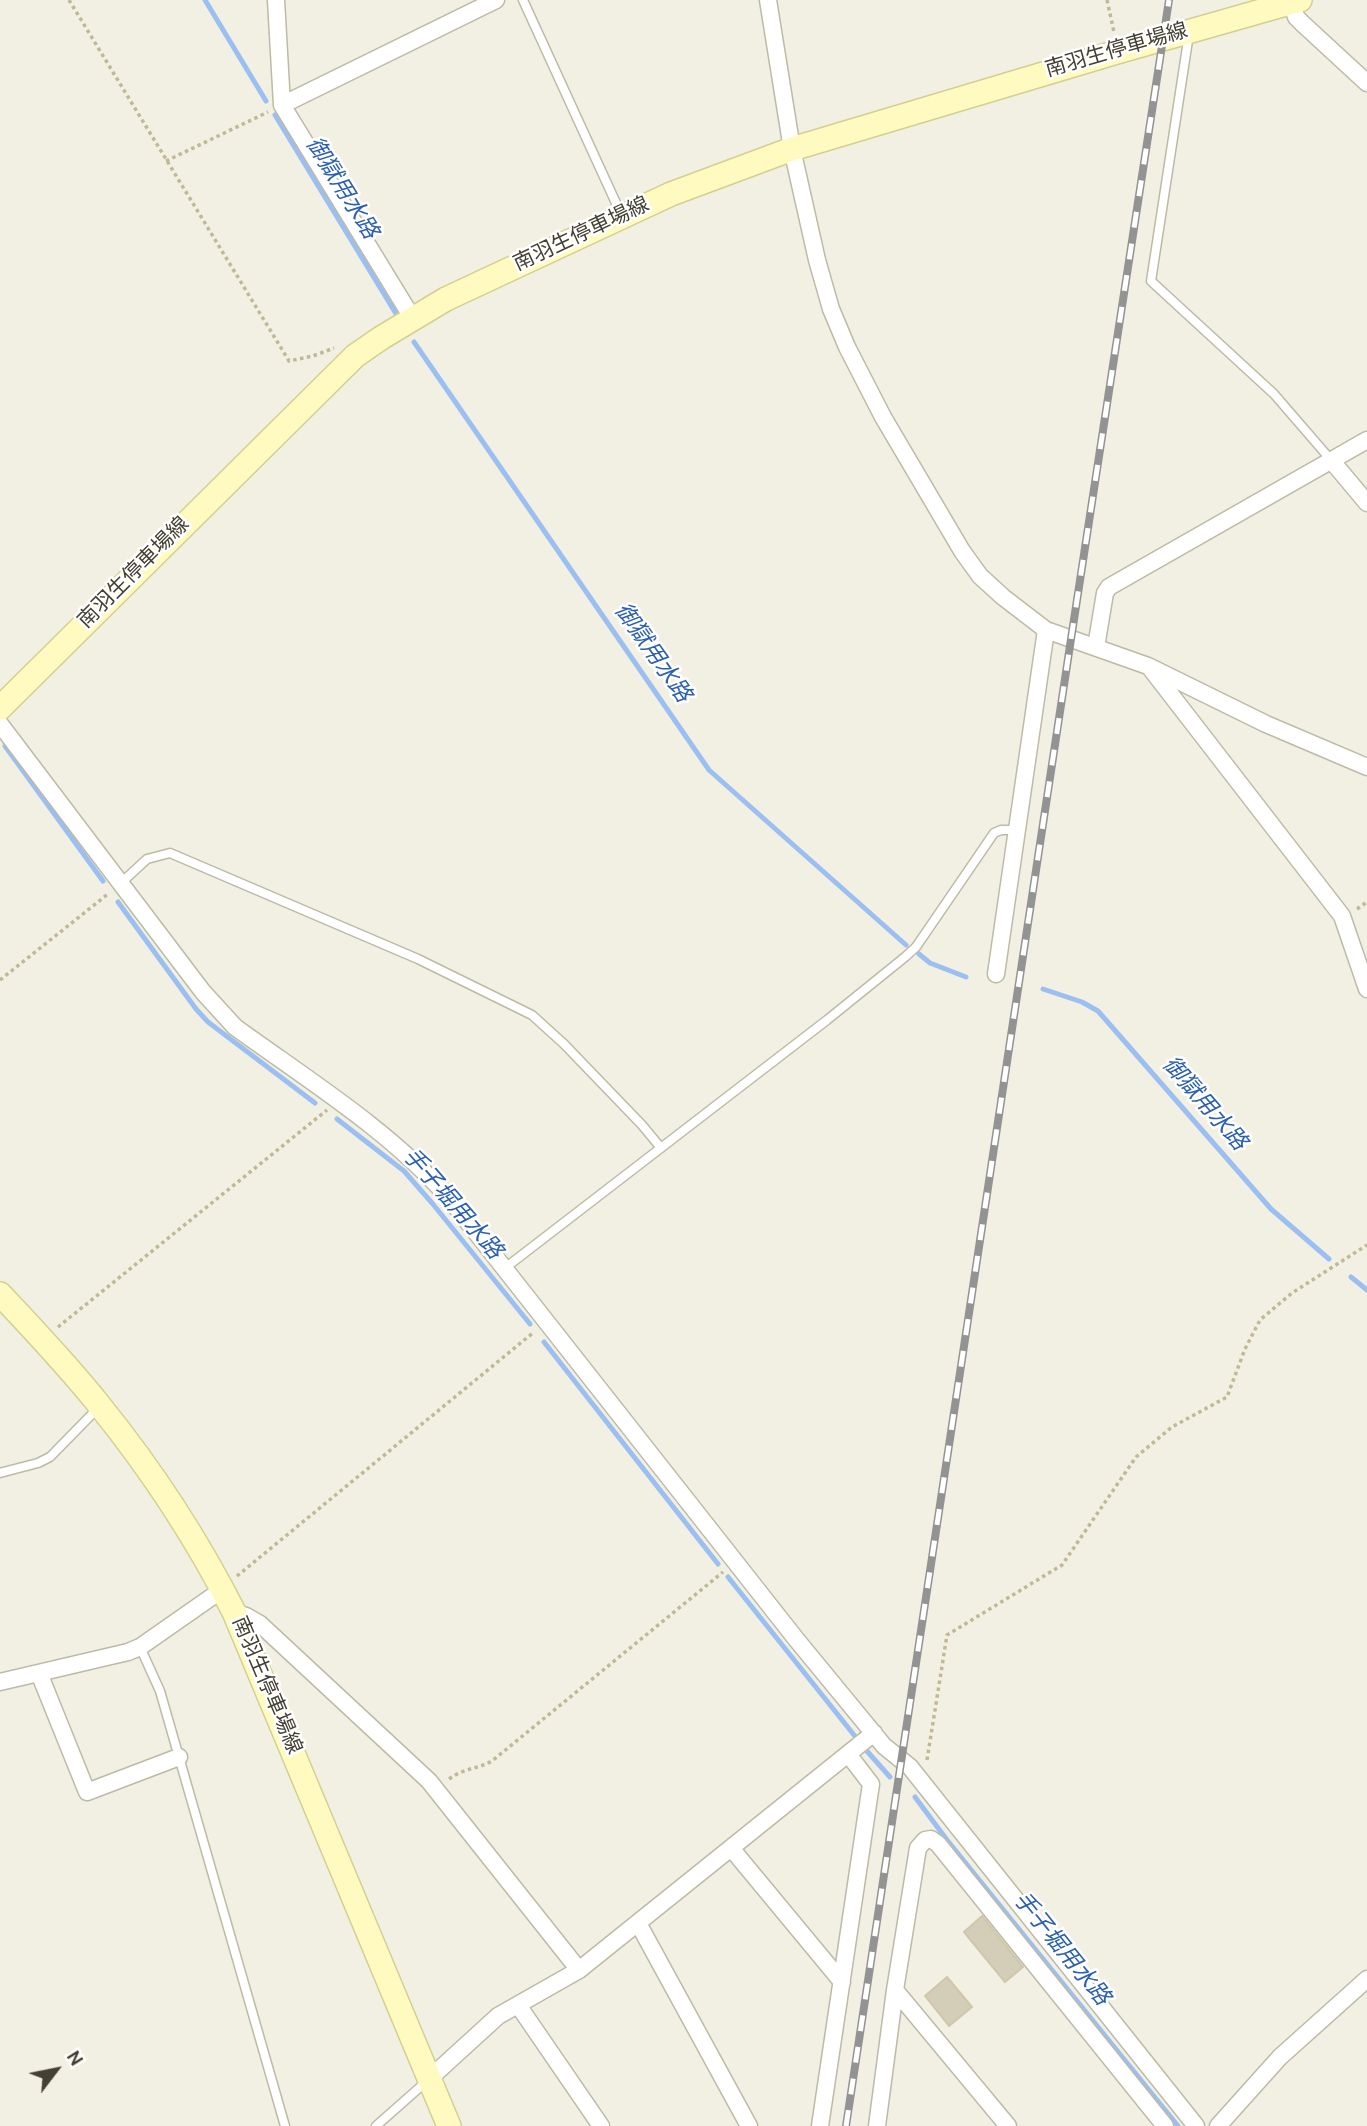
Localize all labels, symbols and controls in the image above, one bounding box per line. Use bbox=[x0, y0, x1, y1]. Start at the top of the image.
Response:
street label: 南羽生停車場線 bbox=[1043, 20, 1191, 84]
water label: 御獄用水路 bbox=[298, 133, 382, 245]
street label: 南羽生停車場線 bbox=[510, 194, 654, 278]
street label: 南羽生停車場線 bbox=[74, 513, 196, 635]
water label: 御獄用水路 bbox=[607, 599, 695, 709]
water label: 御獄用水路 bbox=[1155, 1053, 1251, 1157]
water label: 手子堀用水路 bbox=[395, 1144, 507, 1266]
street label: 南羽生停車場線 bbox=[225, 1613, 305, 1759]
water label: 手子堀用水路 bbox=[1006, 1888, 1114, 2012]
north arrow bbox=[21, 2035, 91, 2105]
text: N bbox=[60, 2047, 88, 2071]

